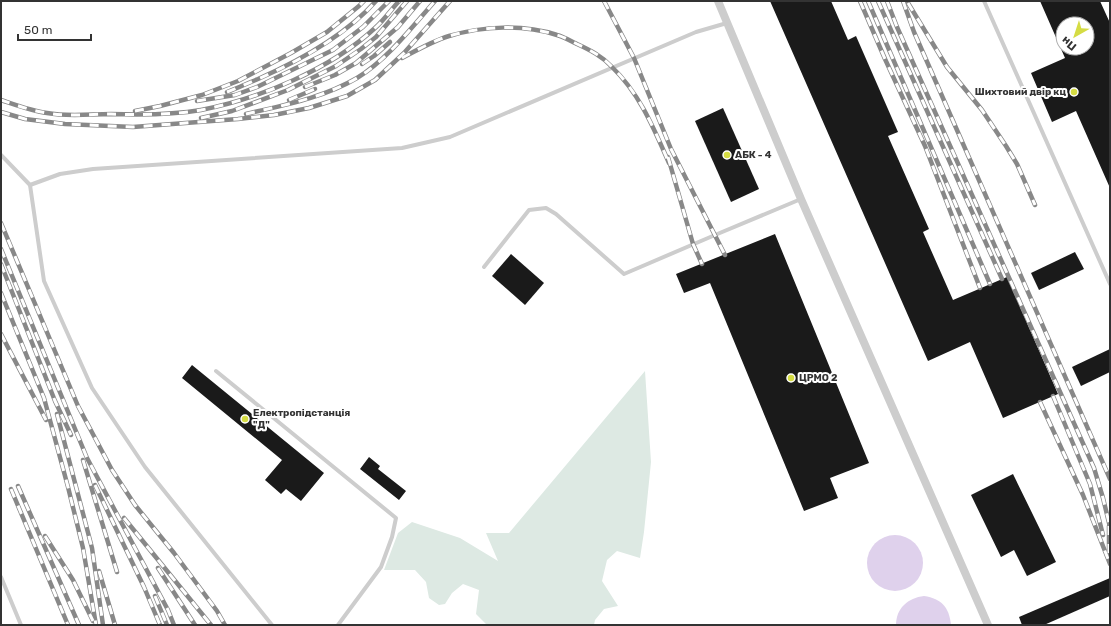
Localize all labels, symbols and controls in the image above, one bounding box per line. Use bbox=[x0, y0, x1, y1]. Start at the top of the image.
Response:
scale bar bbox=[18, 16, 91, 42]
north arrow bbox=[1055, 16, 1095, 56]
text: 50 m bbox=[24, 23, 52, 37]
text: Пн bbox=[1059, 34, 1079, 53]
place label: Шихтовий двір кц bbox=[975, 86, 1066, 98]
marker: Шихтовий двір кц bbox=[1069, 87, 1079, 97]
place label: АБК - 4 bbox=[735, 149, 772, 161]
marker: АБК - 4 bbox=[722, 150, 732, 160]
place label: ЦРМО 2 bbox=[799, 372, 838, 384]
marker: ЦРМО 2 bbox=[786, 373, 796, 383]
place label: Електропідстанція "Д" bbox=[253, 407, 350, 431]
marker: Електропідстанція "Д" bbox=[240, 414, 250, 424]

